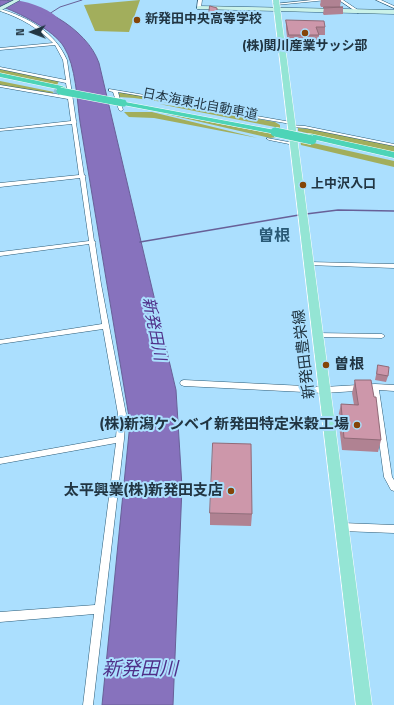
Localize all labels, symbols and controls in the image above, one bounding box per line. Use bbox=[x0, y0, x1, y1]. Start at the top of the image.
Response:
north arrow bbox=[12, 12, 52, 52]
place label: 新発田中央高等学校 bbox=[145, 12, 262, 28]
marker: 新発田中央高等学校 bbox=[132, 15, 142, 25]
text: N bbox=[12, 28, 28, 36]
marker: (株)関川産業サッシ部 bbox=[300, 28, 310, 38]
place label: (株)関川産業サッシ部 bbox=[242, 39, 368, 55]
street label: 日本海東北自動車道 bbox=[141, 86, 259, 124]
place label: 上中沢入口 bbox=[311, 177, 376, 193]
marker: 上中沢入口 bbox=[298, 180, 308, 190]
district label: 曽根 bbox=[258, 227, 290, 247]
water label: 新発田川 bbox=[137, 296, 169, 362]
street label: 新発田豊栄線 bbox=[291, 308, 319, 400]
place label: 曽根 bbox=[334, 356, 364, 374]
marker: 曽根 bbox=[321, 360, 331, 370]
place label: (株)新潟ケンベイ新発田特定米穀工場 bbox=[100, 416, 349, 434]
marker: (株)新潟ケンベイ新発田特定米穀工場 bbox=[352, 420, 362, 430]
place label: 太平興業(株)新発田支店 bbox=[64, 482, 223, 500]
marker: 太平興業(株)新発田支店 bbox=[226, 486, 236, 496]
water label: 新発田川 bbox=[102, 659, 178, 681]

